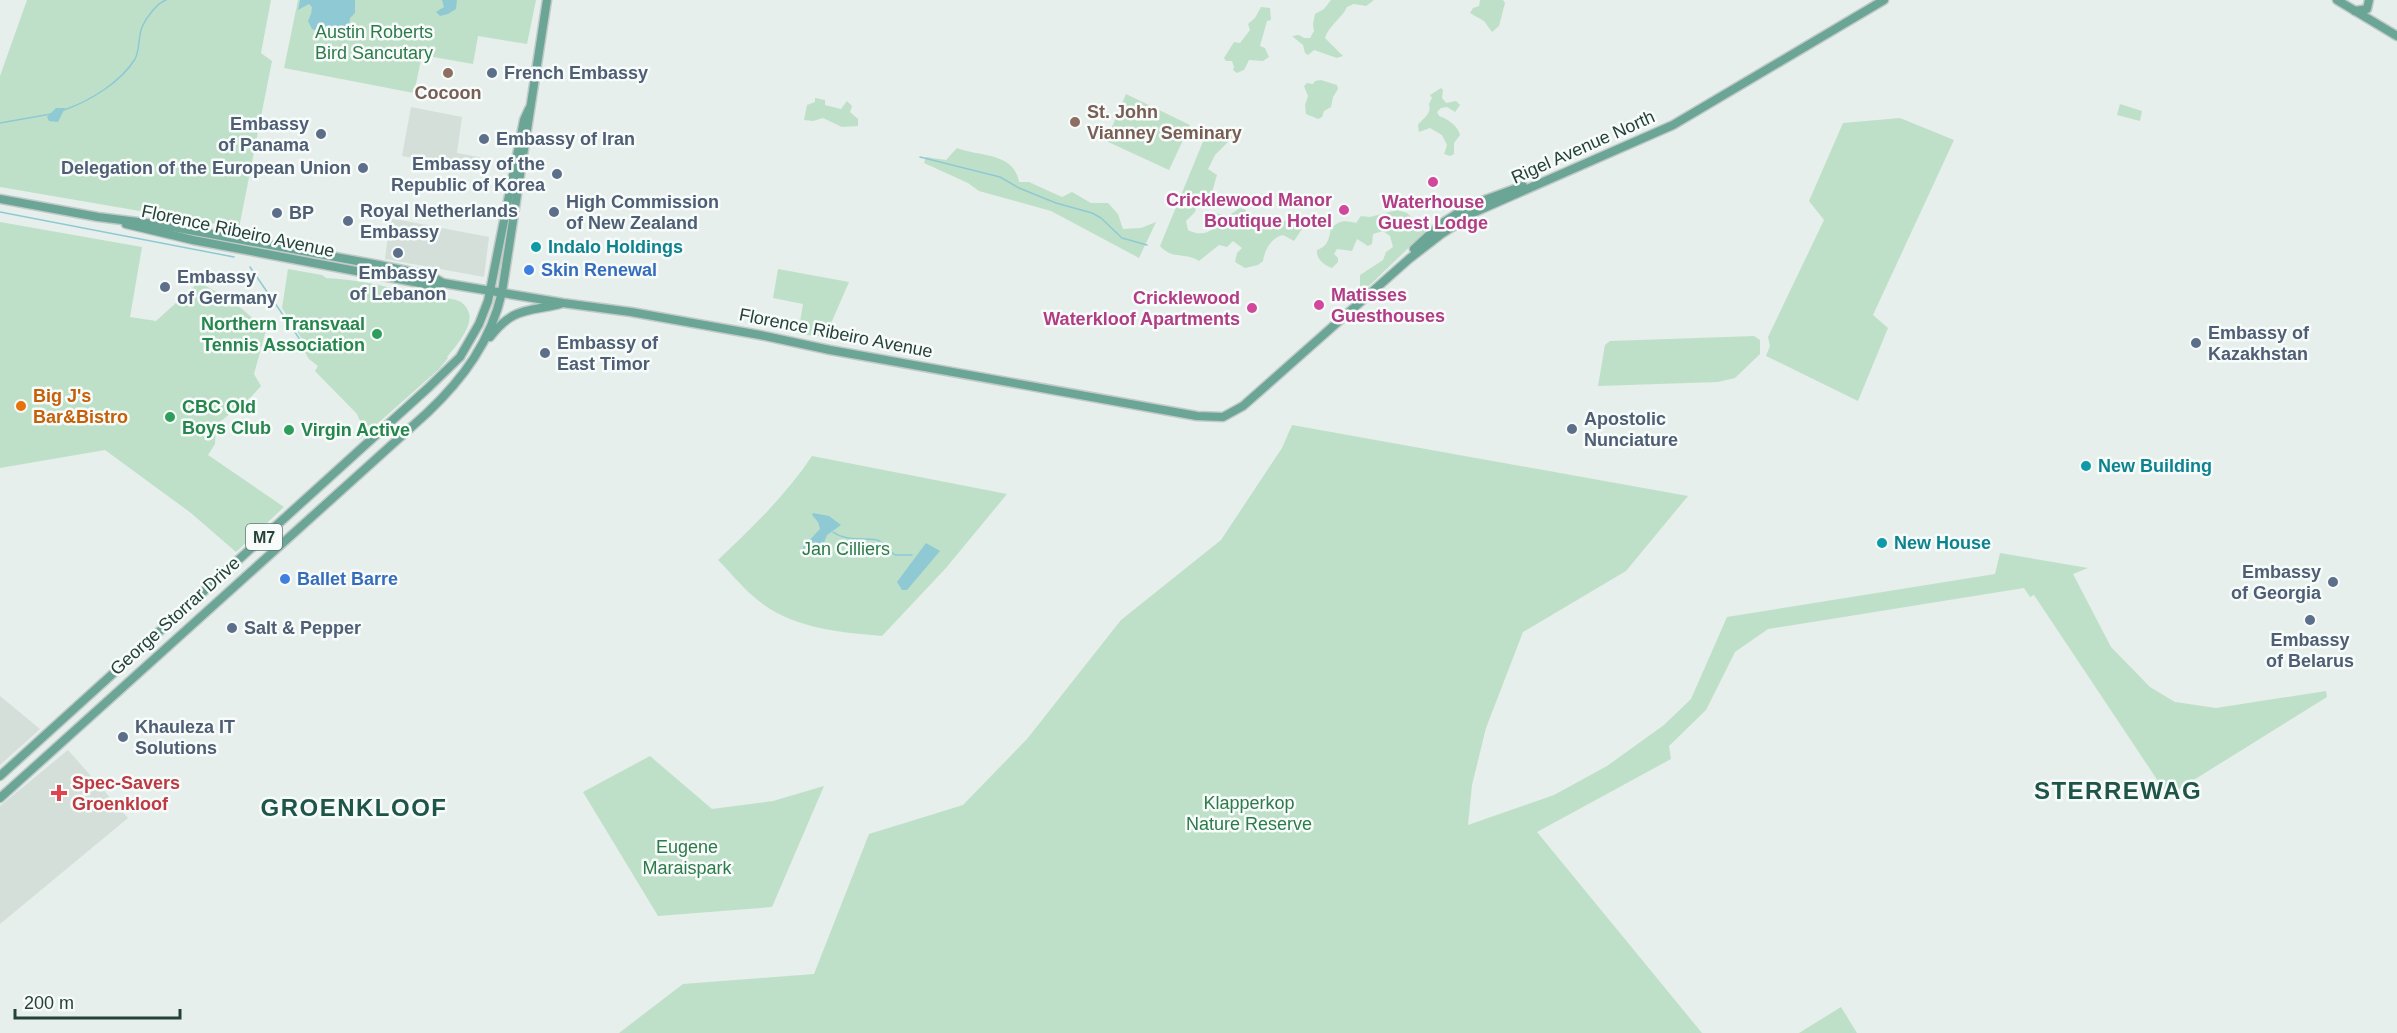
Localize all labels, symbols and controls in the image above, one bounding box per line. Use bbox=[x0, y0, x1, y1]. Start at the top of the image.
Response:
park label: Austin Roberts Bird Sancutary bbox=[315, 22, 433, 63]
place label: French Embassy bbox=[504, 63, 648, 83]
marker: Cocoon bbox=[441, 66, 455, 80]
marker: French Embassy bbox=[485, 66, 499, 80]
place label: Cocoon bbox=[415, 83, 482, 103]
place label: St. John Vianney Seminary bbox=[1087, 102, 1242, 143]
street label: Rigel Avenue North bbox=[1508, 106, 1658, 188]
place label: Embassy of Panama bbox=[218, 114, 310, 155]
marker: St. John Vianney Seminary bbox=[1068, 115, 1082, 129]
marker: Embassy of Panama bbox=[314, 127, 328, 141]
place label: Embassy of Iran bbox=[496, 129, 635, 149]
marker: Embassy of Iran bbox=[477, 132, 491, 146]
place label: Embassy of the Republic of Korea bbox=[391, 154, 546, 195]
place label: Delegation of the European Union bbox=[61, 158, 351, 178]
marker: Delegation of the European Union bbox=[356, 161, 370, 175]
marker: Embassy of the Republic of Korea bbox=[550, 167, 564, 181]
marker: Waterhouse Guest Lodge bbox=[1426, 175, 1440, 189]
place label: Cricklewood Manor Boutique Hotel bbox=[1166, 190, 1332, 231]
place label: High Commission of New Zealand bbox=[566, 192, 719, 233]
place label: Waterhouse Guest Lodge bbox=[1378, 192, 1488, 233]
street label: Florence Ribeiro Avenue bbox=[140, 201, 336, 261]
place label: Royal Netherlands Embassy bbox=[360, 201, 518, 242]
place label: BP bbox=[289, 203, 314, 223]
marker: Cricklewood Manor Boutique Hotel bbox=[1337, 203, 1351, 217]
marker: High Commission of New Zealand bbox=[547, 205, 561, 219]
marker: BP bbox=[270, 206, 284, 220]
marker: Royal Netherlands Embassy bbox=[341, 214, 355, 228]
place label: Indalo Holdings bbox=[548, 237, 683, 257]
marker: Indalo Holdings bbox=[529, 240, 543, 254]
marker: Embassy of Lebanon bbox=[391, 246, 405, 260]
place label: Skin Renewal bbox=[541, 260, 657, 280]
place label: Embassy of Lebanon bbox=[350, 263, 447, 304]
marker: Skin Renewal bbox=[522, 263, 536, 277]
place label: Embassy of Germany bbox=[177, 267, 277, 308]
marker: Embassy of Germany bbox=[158, 280, 172, 294]
place label: Matisses Guesthouses bbox=[1331, 285, 1445, 326]
place label: Cricklewood Waterkloof Apartments bbox=[1043, 288, 1240, 329]
marker: Matisses Guesthouses bbox=[1312, 298, 1326, 312]
marker: Cricklewood Waterkloof Apartments bbox=[1245, 301, 1259, 315]
street label: Florence Ribeiro Avenue bbox=[738, 304, 934, 362]
place label: Northern Transvaal Tennis Association bbox=[201, 314, 365, 355]
place label: Embassy of Kazakhstan bbox=[2208, 323, 2310, 364]
marker: Northern Transvaal Tennis Association bbox=[370, 327, 384, 341]
place label: Embassy of East Timor bbox=[557, 333, 659, 374]
marker: Embassy of Kazakhstan bbox=[2189, 336, 2203, 350]
marker: Embassy of East Timor bbox=[538, 346, 552, 360]
place label: Big J's Bar&Bistro bbox=[33, 386, 128, 427]
place label: CBC Old Boys Club bbox=[182, 397, 271, 438]
marker: Big J's Bar&Bistro bbox=[14, 399, 28, 413]
place label: Apostolic Nunciature bbox=[1584, 409, 1678, 450]
marker: CBC Old Boys Club bbox=[163, 410, 177, 424]
place label: Virgin Active bbox=[301, 420, 410, 440]
marker: Apostolic Nunciature bbox=[1565, 422, 1579, 436]
marker: Virgin Active bbox=[282, 423, 296, 437]
place label: New Building bbox=[2098, 456, 2212, 476]
marker: New Building bbox=[2079, 459, 2093, 473]
road number: M7 bbox=[246, 524, 282, 550]
place label: New House bbox=[1894, 533, 1991, 553]
marker: New House bbox=[1875, 536, 1889, 550]
park label: Jan Cilliers bbox=[802, 539, 890, 559]
street label: George Storrar Drive bbox=[106, 553, 244, 679]
place label: Embassy of Georgia bbox=[2231, 562, 2322, 603]
place label: Ballet Barre bbox=[297, 569, 398, 589]
marker: Ballet Barre bbox=[278, 572, 292, 586]
marker: Embassy of Georgia bbox=[2326, 575, 2340, 589]
marker: Embassy of Belarus bbox=[2303, 613, 2317, 627]
place label: Salt & Pepper bbox=[244, 618, 361, 638]
marker: Salt & Pepper bbox=[225, 621, 239, 635]
place label: Embassy of Belarus bbox=[2266, 630, 2354, 671]
place label: Khauleza IT Solutions bbox=[135, 717, 235, 758]
marker: Khauleza IT Solutions bbox=[116, 730, 130, 744]
place label: Spec-Savers Groenkloof bbox=[72, 773, 180, 814]
district label: STERREWAG bbox=[2034, 777, 2202, 804]
marker: Spec-Savers Groenkloof bbox=[50, 784, 68, 802]
park label: Klapperkop Nature Reserve bbox=[1186, 793, 1312, 834]
district label: GROENKLOOF bbox=[261, 794, 448, 821]
park label: Eugene Maraispark bbox=[642, 837, 733, 878]
scale bar bbox=[15, 982, 180, 1020]
text: 200 m bbox=[24, 993, 74, 1013]

